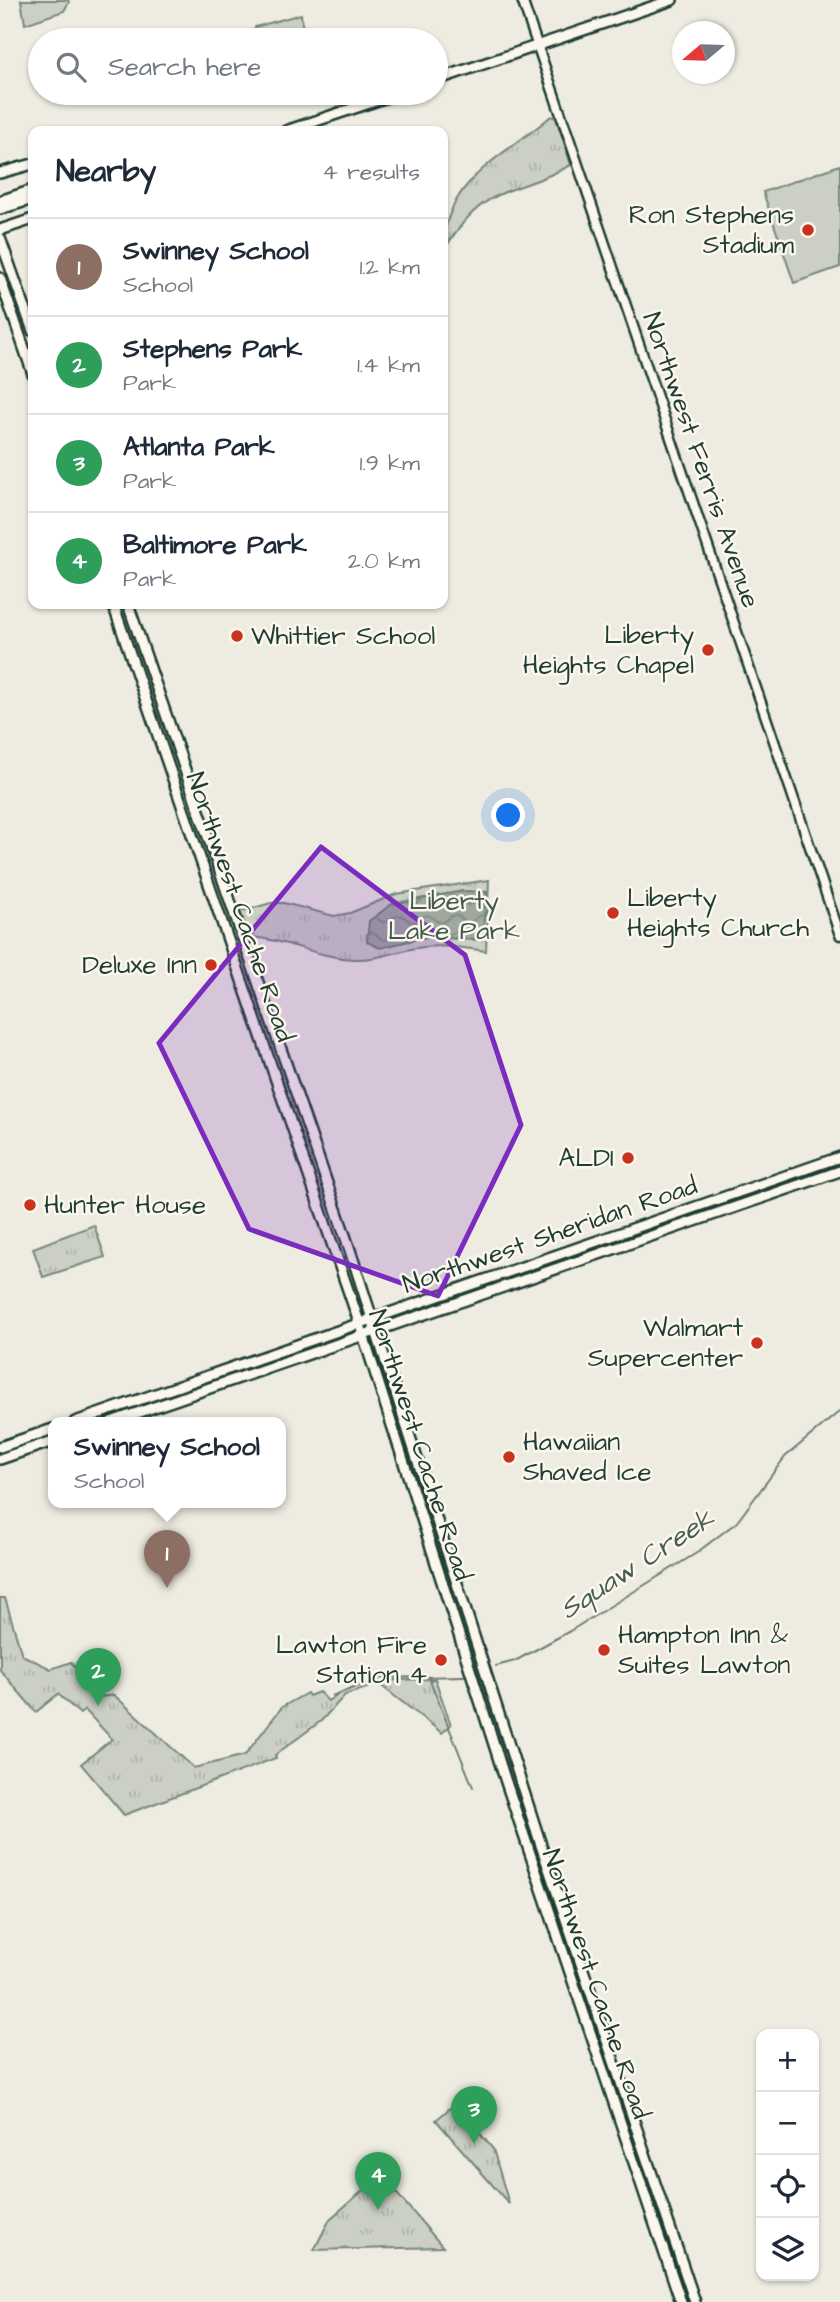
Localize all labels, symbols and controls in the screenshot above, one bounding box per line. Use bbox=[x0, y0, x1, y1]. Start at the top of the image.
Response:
north arrow bbox=[672, 21, 735, 84]
search box bbox=[28, 28, 448, 105]
icon: search bbox=[52, 48, 90, 86]
text: Search here bbox=[108, 49, 261, 85]
text: Nearby bbox=[56, 151, 156, 193]
text: 4 results bbox=[322, 156, 420, 188]
place label: Ron Stephens Stadium bbox=[629, 197, 795, 263]
marker: Ron Stephens Stadium bbox=[800, 222, 816, 238]
text: Swinney School bbox=[123, 233, 309, 269]
text: 1 bbox=[78, 251, 80, 283]
text: 1.2 km bbox=[359, 251, 420, 283]
text: School bbox=[123, 269, 193, 301]
street label: Northwest Ferris Avenue bbox=[633, 307, 769, 613]
text: Stephens Park bbox=[123, 331, 302, 367]
text: 2 bbox=[72, 349, 86, 381]
text: 1.4 km bbox=[357, 349, 420, 381]
text: Park bbox=[123, 367, 176, 399]
text: Atlanta Park bbox=[123, 429, 275, 465]
text: 3 bbox=[73, 447, 85, 479]
text: 1.9 km bbox=[359, 447, 420, 479]
text: Park bbox=[123, 465, 176, 497]
text: Baltimore Park bbox=[123, 527, 307, 563]
text: 4 bbox=[71, 545, 87, 577]
text: 2.0 km bbox=[348, 545, 420, 577]
text: Park bbox=[123, 563, 176, 595]
place label: Liberty Heights Chapel bbox=[523, 617, 694, 685]
place label: Whittier School bbox=[251, 618, 435, 654]
marker: Whittier School bbox=[229, 628, 245, 644]
marker: Liberty Heights Chapel bbox=[700, 642, 716, 658]
street label: Northwest Cache Road bbox=[177, 767, 303, 1047]
your location bbox=[491, 798, 525, 832]
place label: Liberty Heights Church bbox=[627, 880, 809, 948]
park label: Liberty Lake Park bbox=[388, 883, 520, 949]
marker: Liberty Heights Church bbox=[605, 905, 621, 921]
place label: Deluxe Inn bbox=[82, 947, 197, 983]
marker: Deluxe Inn bbox=[203, 957, 219, 973]
place label: ALDI bbox=[559, 1140, 614, 1176]
marker: ALDI bbox=[620, 1150, 636, 1166]
street label: Northwest Sheridan Road bbox=[398, 1168, 702, 1302]
place label: Hunter House bbox=[44, 1187, 206, 1223]
marker: Hunter House bbox=[22, 1197, 38, 1213]
street label: Northwest Cache Road bbox=[359, 1305, 481, 1585]
place label: Walmart Supercenter bbox=[588, 1310, 743, 1376]
marker: Walmart Supercenter bbox=[749, 1335, 765, 1351]
popup bbox=[48, 1417, 286, 1508]
place label: Hawaiian Shaved Ice bbox=[523, 1424, 652, 1490]
text: Swinney School bbox=[74, 1429, 260, 1465]
marker: Hawaiian Shaved Ice bbox=[501, 1449, 517, 1465]
text: School bbox=[74, 1465, 144, 1497]
water label: Squaw Creek bbox=[552, 1499, 723, 1629]
pin: 1 bbox=[144, 1530, 190, 1588]
place label: Hampton Inn & Suites Lawton bbox=[618, 1617, 790, 1683]
place label: Lawton Fire Station 4 bbox=[276, 1627, 427, 1693]
marker: Hampton Inn & Suites Lawton bbox=[596, 1642, 612, 1658]
pin: 2 bbox=[75, 1648, 121, 1706]
marker: Lawton Fire Station 4 bbox=[433, 1652, 449, 1668]
street label: Northwest Cache Road bbox=[533, 1844, 659, 2124]
map controls bbox=[756, 2029, 819, 2281]
button: + bbox=[756, 2029, 819, 2092]
pin: 3 bbox=[451, 2086, 497, 2144]
button: − bbox=[756, 2092, 819, 2155]
pin: 4 bbox=[355, 2152, 401, 2210]
button: locate bbox=[756, 2155, 819, 2218]
button: layers bbox=[756, 2218, 819, 2281]

